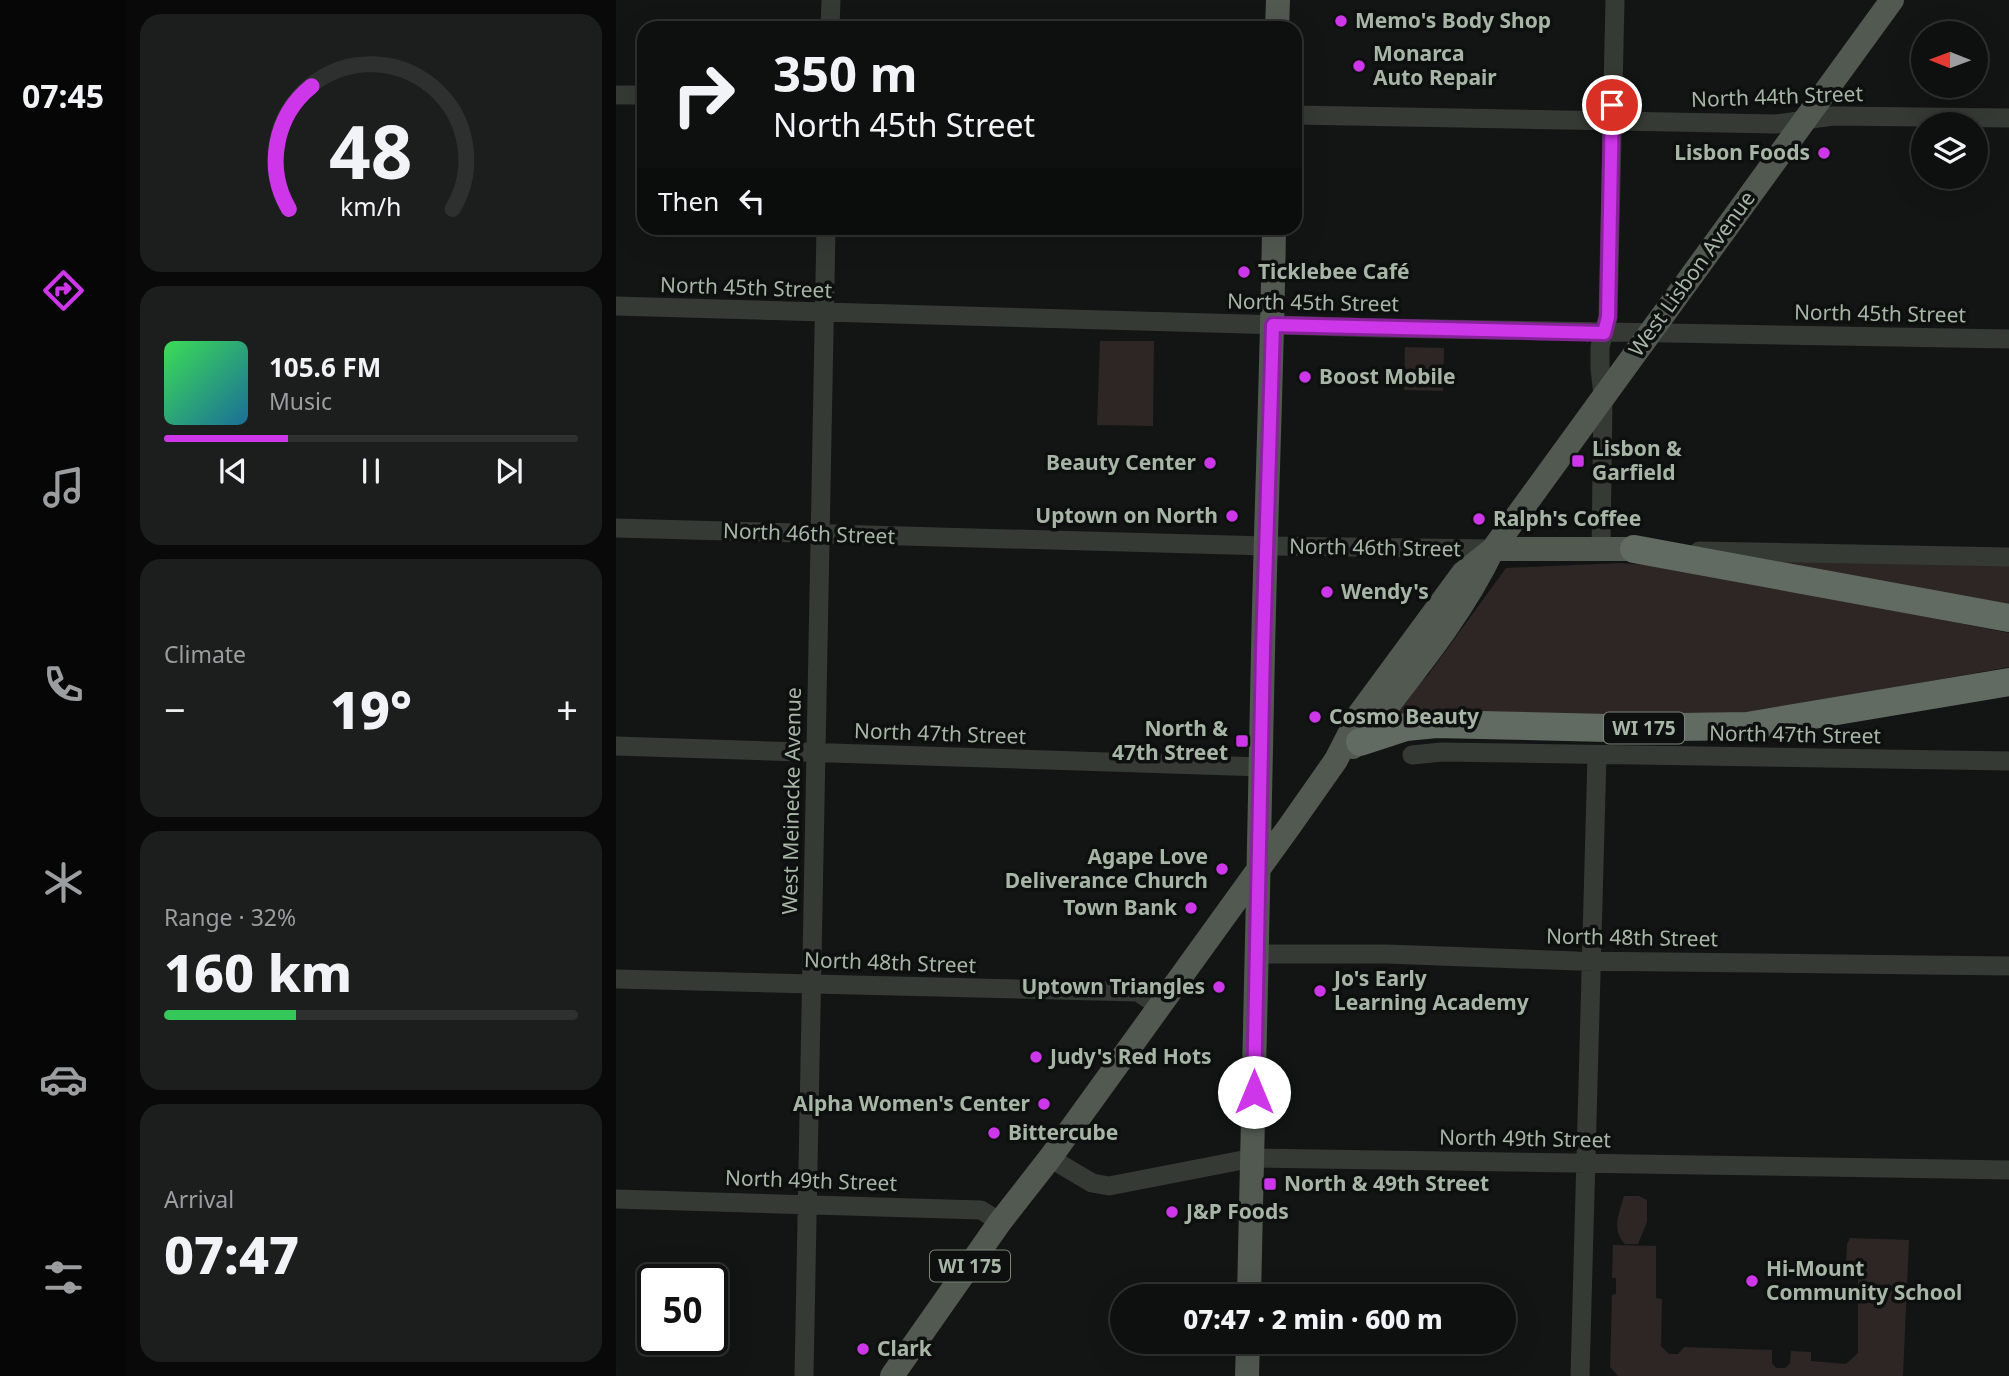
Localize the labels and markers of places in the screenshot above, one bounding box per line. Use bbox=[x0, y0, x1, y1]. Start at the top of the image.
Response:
place label: Memo's Body Shop bbox=[1355, 6, 1551, 34]
marker: Memo's Body Shop bbox=[1333, 13, 1349, 29]
place label: Monarca Auto Repair bbox=[1373, 39, 1497, 91]
marker: Monarca Auto Repair bbox=[1351, 58, 1367, 74]
pin bbox=[1582, 75, 1642, 135]
place label: Lisbon Foods bbox=[1674, 138, 1810, 166]
marker: Lisbon Foods bbox=[1816, 145, 1832, 161]
place label: Ticklebee Café bbox=[1258, 257, 1410, 285]
marker: Ticklebee Café bbox=[1236, 264, 1252, 280]
place label: Boost Mobile bbox=[1319, 362, 1456, 390]
marker: Boost Mobile bbox=[1297, 369, 1313, 385]
place label: Lisbon & Garfield bbox=[1592, 434, 1682, 486]
place label: Beauty Center bbox=[1046, 448, 1197, 476]
marker: Lisbon & Garfield bbox=[1570, 453, 1586, 469]
marker: Beauty Center bbox=[1202, 455, 1218, 471]
place label: Uptown on North bbox=[1035, 501, 1218, 529]
place label: Ralph's Coffee bbox=[1493, 504, 1641, 532]
marker: Uptown on North bbox=[1224, 508, 1240, 524]
marker: Ralph's Coffee bbox=[1471, 511, 1487, 527]
place label: Wendy's bbox=[1341, 577, 1429, 605]
marker: Wendy's bbox=[1319, 584, 1335, 600]
place label: Cosmo Beauty bbox=[1329, 702, 1479, 730]
marker: Cosmo Beauty bbox=[1307, 709, 1323, 725]
place label: North & 47th Street bbox=[1112, 714, 1228, 766]
marker: North & 47th Street bbox=[1234, 733, 1250, 749]
place label: Agape Love Deliverance Church bbox=[1005, 842, 1208, 894]
marker: Agape Love Deliverance Church bbox=[1214, 861, 1230, 877]
place label: Town Bank bbox=[1063, 893, 1178, 921]
marker: Town Bank bbox=[1183, 900, 1199, 916]
place label: Jo's Early Learning Academy bbox=[1332, 964, 1529, 1016]
place label: Uptown Triangles bbox=[1021, 972, 1205, 1000]
marker: Uptown Triangles bbox=[1211, 979, 1227, 995]
marker: Jo's Early Learning Academy bbox=[1312, 983, 1328, 999]
place label: Judy's Red Hots bbox=[1048, 1042, 1212, 1070]
marker: Judy's Red Hots bbox=[1028, 1049, 1044, 1065]
place label: Alpha Women's Center bbox=[793, 1089, 1031, 1117]
marker: Alpha Women's Center bbox=[1036, 1096, 1052, 1112]
place label: Bittercube bbox=[1008, 1118, 1118, 1146]
marker: Bittercube bbox=[986, 1125, 1002, 1141]
place label: North & 49th Street bbox=[1284, 1169, 1489, 1197]
marker: North & 49th Street bbox=[1262, 1176, 1278, 1192]
place label: J&P Foods bbox=[1184, 1197, 1289, 1225]
marker: J&P Foods bbox=[1164, 1204, 1180, 1220]
place label: Hi-Mount Community School bbox=[1766, 1254, 1962, 1306]
marker: Hi-Mount Community School bbox=[1744, 1273, 1760, 1289]
place label: Clark bbox=[877, 1334, 933, 1362]
marker: Clark bbox=[855, 1341, 871, 1357]

